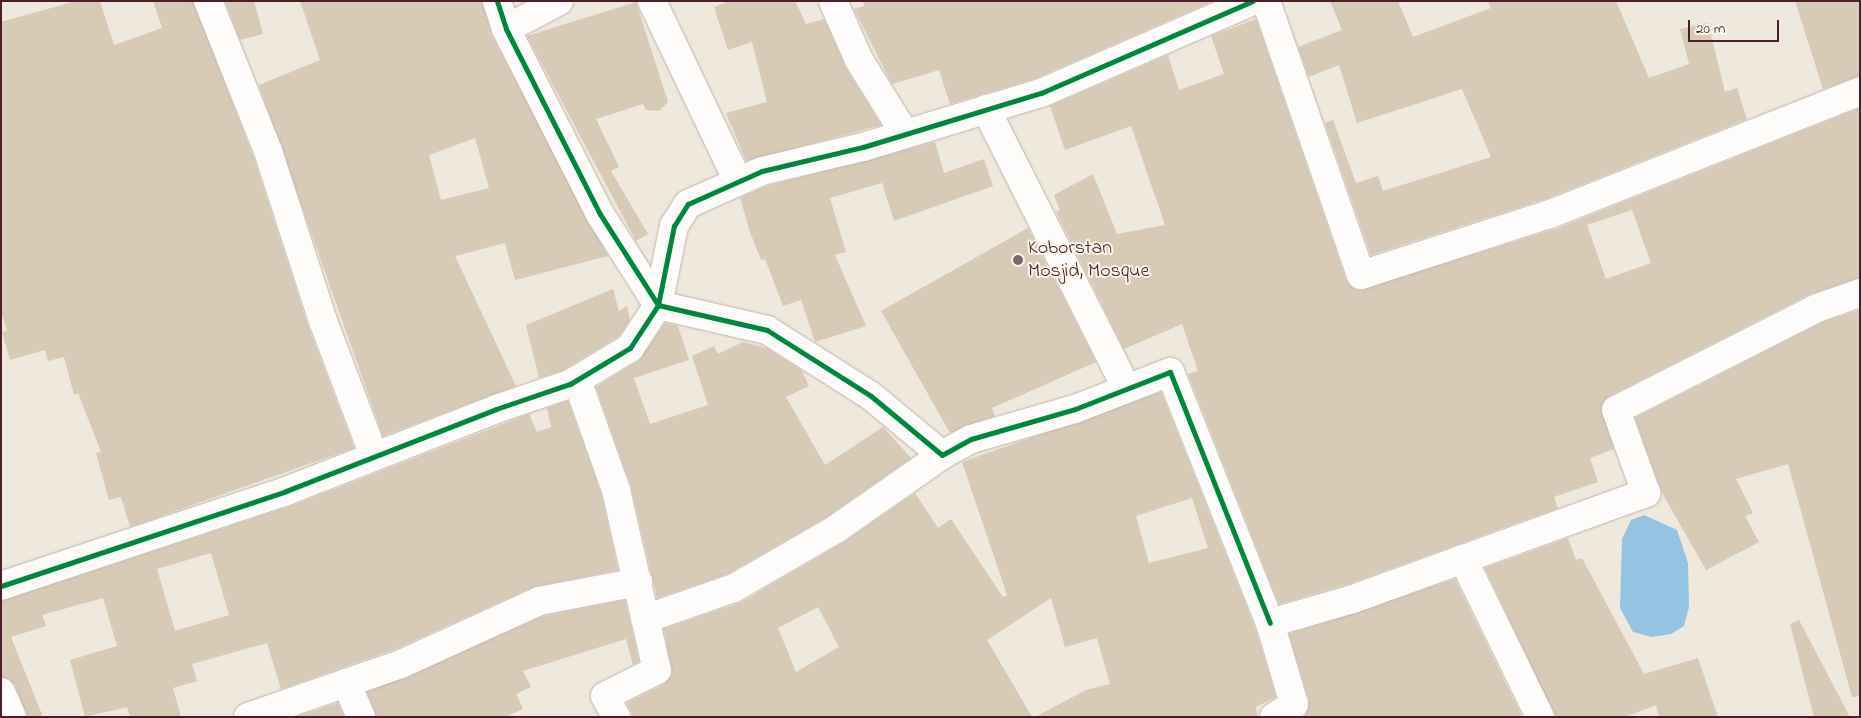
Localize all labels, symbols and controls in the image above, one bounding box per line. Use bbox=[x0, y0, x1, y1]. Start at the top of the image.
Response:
scale bar bbox=[1691, 10, 1782, 42]
text: 20 m bbox=[1696, 18, 1725, 40]
place label: Koborstan Mosjid, Mosque bbox=[1028, 236, 1149, 283]
marker: Koborstan Mosjid, Mosque bbox=[1012, 254, 1024, 266]

